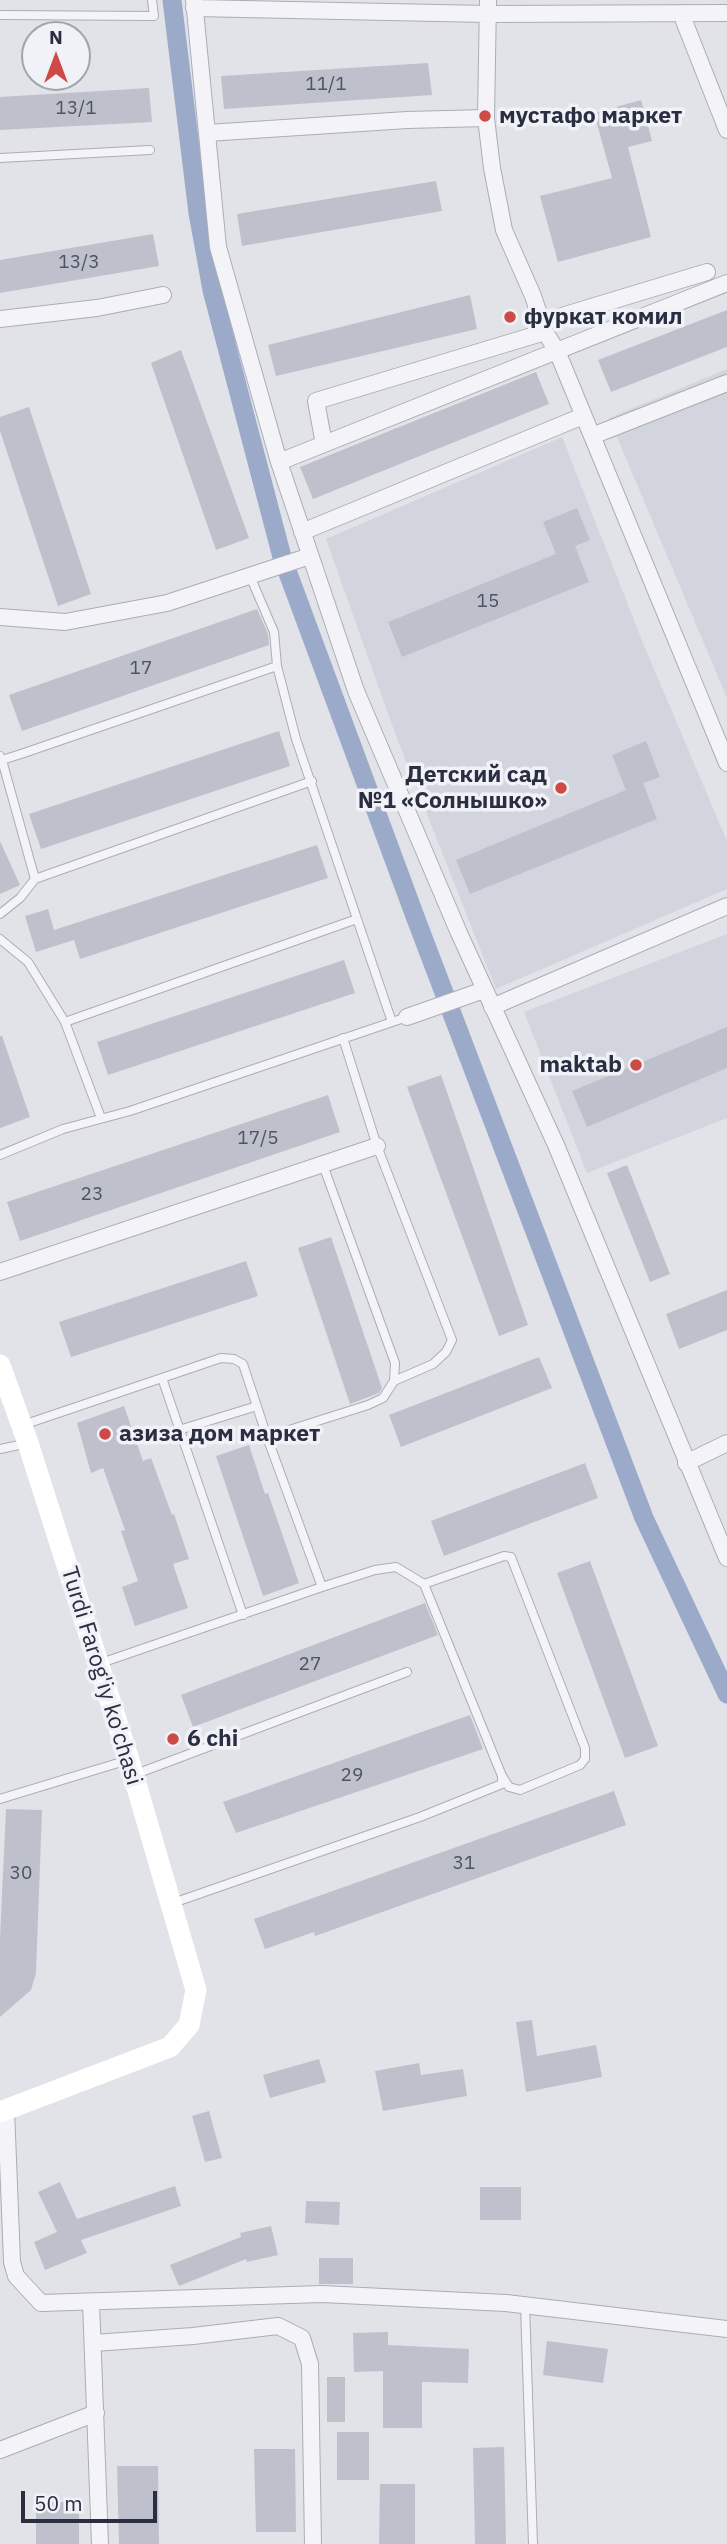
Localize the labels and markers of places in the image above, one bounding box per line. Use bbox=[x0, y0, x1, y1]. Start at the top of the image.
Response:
place label: мустафо маркет bbox=[499, 102, 682, 130]
marker: мустафо маркет bbox=[477, 108, 493, 124]
place label: фуркат комил bbox=[524, 303, 683, 331]
marker: фуркат комил bbox=[502, 309, 518, 325]
place label: Детский сад №1 «Солнышко» bbox=[358, 761, 547, 815]
marker: Детский сад №1 «Солнышко» bbox=[553, 780, 569, 796]
place label: maktab bbox=[539, 1051, 622, 1079]
marker: maktab bbox=[628, 1057, 644, 1073]
place label: азиза дом маркет bbox=[119, 1420, 320, 1448]
marker: азиза дом маркет bbox=[97, 1426, 113, 1442]
place label: 6 chi bbox=[187, 1725, 238, 1753]
marker: 6 chi bbox=[165, 1731, 181, 1747]

